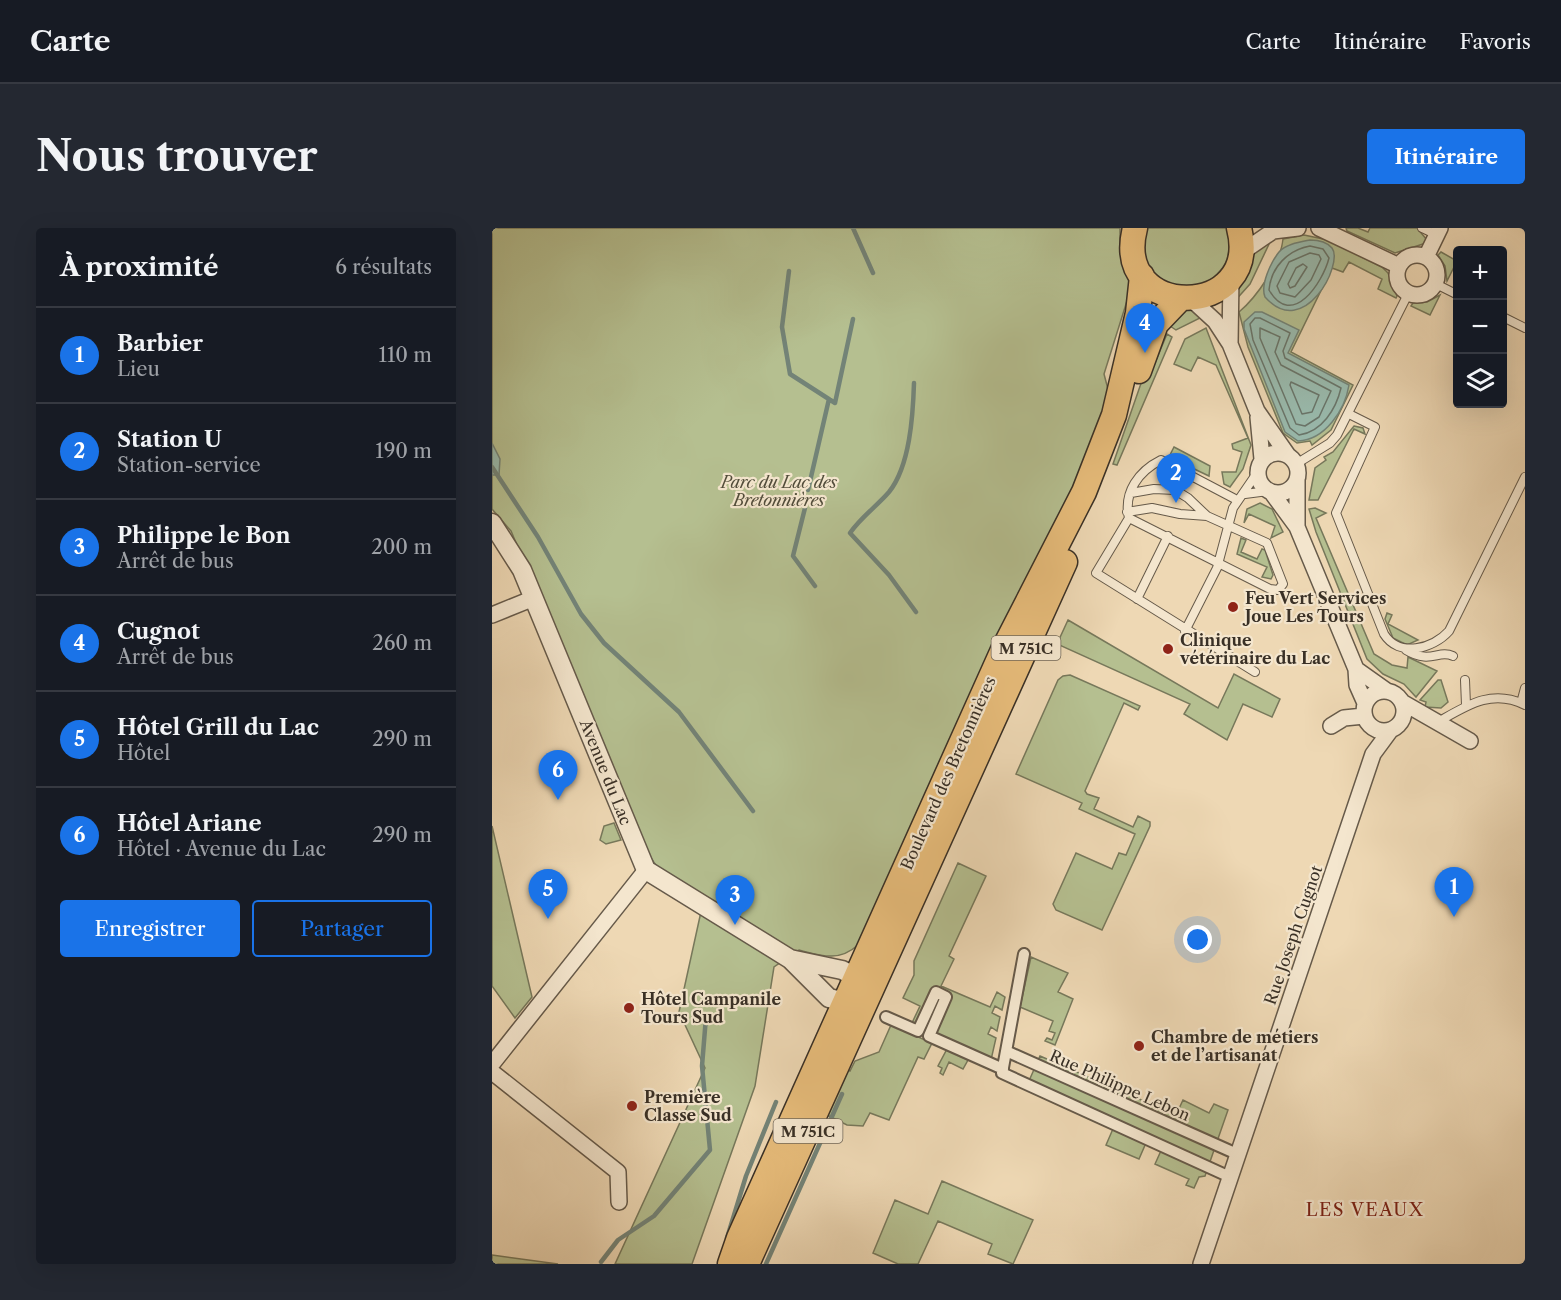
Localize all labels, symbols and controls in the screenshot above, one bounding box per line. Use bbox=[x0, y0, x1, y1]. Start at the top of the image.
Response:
text: Carte bbox=[30, 24, 110, 58]
text: Carte bbox=[1245, 29, 1301, 54]
text: Itinéraire bbox=[1334, 29, 1427, 54]
text: Favoris bbox=[1460, 29, 1531, 54]
button: Itinéraire bbox=[1367, 129, 1525, 184]
text: Nous trouver bbox=[36, 130, 318, 182]
map controls bbox=[1453, 246, 1507, 408]
button: + bbox=[1453, 246, 1507, 300]
text: À proximité bbox=[60, 251, 219, 283]
text: 6 résultats bbox=[335, 255, 432, 279]
button: − bbox=[1453, 300, 1507, 354]
pin: 4 bbox=[1126, 304, 1164, 353]
text: Barbier bbox=[117, 330, 203, 357]
text: 1 bbox=[75, 343, 84, 367]
text: 110 m bbox=[379, 343, 432, 367]
button: layers bbox=[1453, 354, 1507, 408]
text: Lieu bbox=[117, 357, 160, 381]
text: Station U bbox=[117, 426, 222, 453]
text: 2 bbox=[74, 439, 85, 463]
text: 190 m bbox=[375, 439, 432, 463]
text: Station-service bbox=[117, 453, 261, 477]
pin: 2 bbox=[1156, 454, 1196, 503]
park label: Parc du Lac des Bretonnières bbox=[719, 472, 837, 510]
text: Philippe le Bon bbox=[117, 522, 291, 549]
text: 3 bbox=[74, 535, 85, 559]
text: 200 m bbox=[371, 535, 432, 559]
text: Arrêt de bus bbox=[117, 549, 234, 573]
place label: Feu Vert Services Joue Les Tours bbox=[1242, 588, 1386, 626]
marker: Feu Vert Services Joue Les Tours bbox=[1226, 600, 1240, 614]
text: Cugnot bbox=[117, 618, 200, 645]
place label: Clinique vétérinaire du Lac bbox=[1179, 630, 1330, 668]
text: 4 bbox=[74, 631, 85, 655]
text: 260 m bbox=[372, 631, 432, 655]
road number: M 751C bbox=[992, 636, 1060, 660]
marker: Clinique vétérinaire du Lac bbox=[1161, 642, 1175, 656]
text: Arrêt de bus bbox=[117, 645, 234, 669]
street label: Boulevard des Bretonnières bbox=[896, 673, 1000, 873]
text: Hôtel Grill du Lac bbox=[117, 714, 319, 741]
street label: Avenue du Lac bbox=[575, 715, 636, 828]
text: 5 bbox=[74, 727, 85, 751]
text: 290 m bbox=[372, 727, 432, 751]
text: Hôtel bbox=[117, 741, 170, 765]
pin: 6 bbox=[538, 750, 578, 800]
text: Hôtel Ariane bbox=[117, 810, 262, 837]
text: 6 bbox=[74, 823, 85, 847]
text: 290 m bbox=[372, 823, 432, 847]
text: Hôtel · Avenue du Lac bbox=[117, 837, 326, 861]
street label: Rue Joseph Cugnot bbox=[1260, 862, 1326, 1007]
pin: 1 bbox=[1434, 868, 1474, 917]
pin: 5 bbox=[528, 870, 568, 919]
pin: 3 bbox=[716, 876, 754, 925]
button: Enregistrer bbox=[60, 900, 240, 957]
button: Partager bbox=[252, 900, 432, 957]
your location bbox=[1183, 925, 1212, 954]
place label: Hôtel Campanile Tours Sud bbox=[641, 989, 781, 1027]
marker: Hôtel Campanile Tours Sud bbox=[622, 1001, 636, 1015]
place label: Chambre de métiers et de l’artisanat bbox=[1151, 1027, 1318, 1065]
marker: Chambre de métiers et de l’artisanat bbox=[1132, 1039, 1146, 1053]
street label: Rue Philippe Lebon bbox=[1047, 1045, 1193, 1125]
place label: Première Classe Sud bbox=[644, 1087, 732, 1125]
marker: Première Classe Sud bbox=[625, 1099, 639, 1113]
road number: M 751C bbox=[774, 1119, 842, 1143]
district label: LES VEAUX bbox=[1306, 1199, 1424, 1221]

